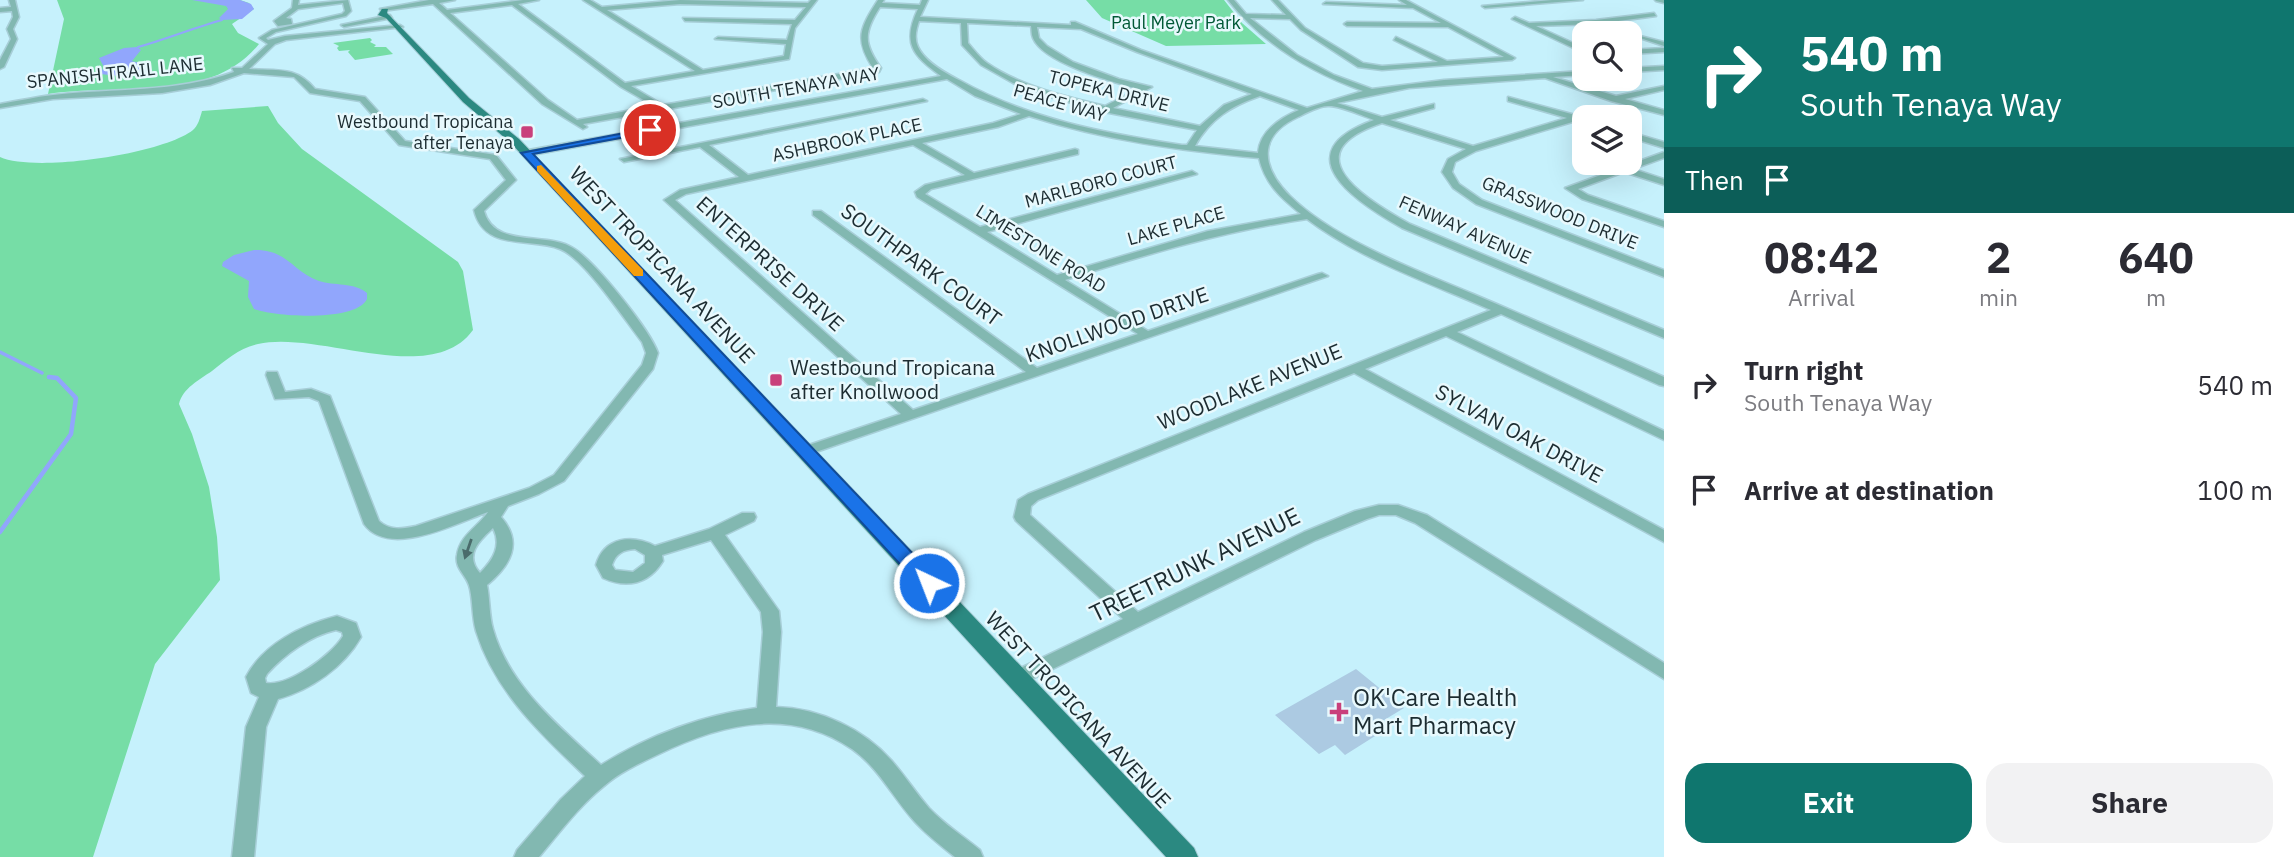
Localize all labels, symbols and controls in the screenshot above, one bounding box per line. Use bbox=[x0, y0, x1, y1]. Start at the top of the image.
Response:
park label: Paul Meyer Park bbox=[1111, 11, 1242, 34]
map controls bbox=[1572, 21, 1642, 175]
button: search bbox=[1572, 21, 1642, 91]
text: 540 m bbox=[1800, 21, 1944, 84]
icon: right bbox=[1685, 28, 1776, 119]
street label: SPANISH TRAIL LANE bbox=[26, 52, 204, 93]
street label: SOUTH TENAYA WAY bbox=[710, 61, 882, 114]
street label: TOPEKA DRIVE bbox=[1046, 64, 1172, 117]
street label: PEACE WAY bbox=[1011, 78, 1110, 127]
text: South Tenaya Way bbox=[1800, 83, 2062, 125]
pin bbox=[620, 100, 680, 160]
button: layers bbox=[1572, 105, 1642, 175]
place label: Westbound Tropicana after Tenaya bbox=[337, 110, 513, 154]
icon: arrive bbox=[631, 111, 669, 149]
street label: ASHBROOK PLACE bbox=[770, 112, 924, 167]
marker: Westbound Tropicana after Tenaya bbox=[519, 124, 535, 140]
street label: MARLBORO COURT bbox=[1022, 150, 1180, 213]
street label: WEST TROPICANA AVENUE bbox=[564, 160, 762, 369]
icon: arrive bbox=[1758, 161, 1796, 199]
text: Then bbox=[1685, 163, 1744, 197]
street label: GRASSWOOD DRIVE bbox=[1479, 171, 1642, 254]
street label: ENTERPRISE DRIVE bbox=[691, 189, 851, 337]
street label: FENWAY AVENUE bbox=[1395, 190, 1535, 269]
street label: SOUTHPARK COURT bbox=[836, 196, 1007, 332]
street label: LIMESTONE ROAD bbox=[972, 199, 1111, 298]
street label: LAKE PLACE bbox=[1125, 201, 1227, 250]
text: 08:42 bbox=[1764, 230, 1879, 285]
text: 2 bbox=[1986, 230, 2011, 285]
text: 640 bbox=[2118, 230, 2194, 285]
street label: KNOLLWOOD DRIVE bbox=[1021, 280, 1212, 369]
text: Arrival bbox=[1788, 282, 1855, 312]
text: min bbox=[1979, 282, 2018, 312]
text: m bbox=[2146, 282, 2166, 312]
street label: WOODLAKE AVENUE bbox=[1153, 336, 1346, 436]
place label: Westbound Tropicana after Knollwood bbox=[790, 353, 995, 405]
text: Turn right bbox=[1744, 353, 1863, 387]
icon: right bbox=[1685, 366, 1723, 404]
text: 540 m bbox=[2197, 368, 2273, 402]
marker: Westbound Tropicana after Knollwood bbox=[768, 372, 784, 388]
street label: SYLVAN OAK DRIVE bbox=[1431, 377, 1608, 489]
text: South Tenaya Way bbox=[1744, 387, 1932, 417]
icon: arrive bbox=[1685, 471, 1723, 509]
text: Arrive at destination bbox=[1744, 473, 1994, 507]
text: 100 m bbox=[2197, 473, 2273, 507]
street label: TREETRUNK AVENUE bbox=[1084, 499, 1305, 629]
one-way arrow bbox=[462, 538, 473, 559]
position arrow bbox=[892, 546, 966, 620]
street label: WEST TROPICANA AVENUE bbox=[980, 605, 1178, 814]
place label: OK'Care Health Mart Pharmacy bbox=[1353, 681, 1517, 741]
marker: OK'Care Health Mart Pharmacy bbox=[1331, 704, 1347, 720]
button: Exit bbox=[1685, 763, 1972, 843]
button: Share bbox=[1986, 763, 2273, 843]

